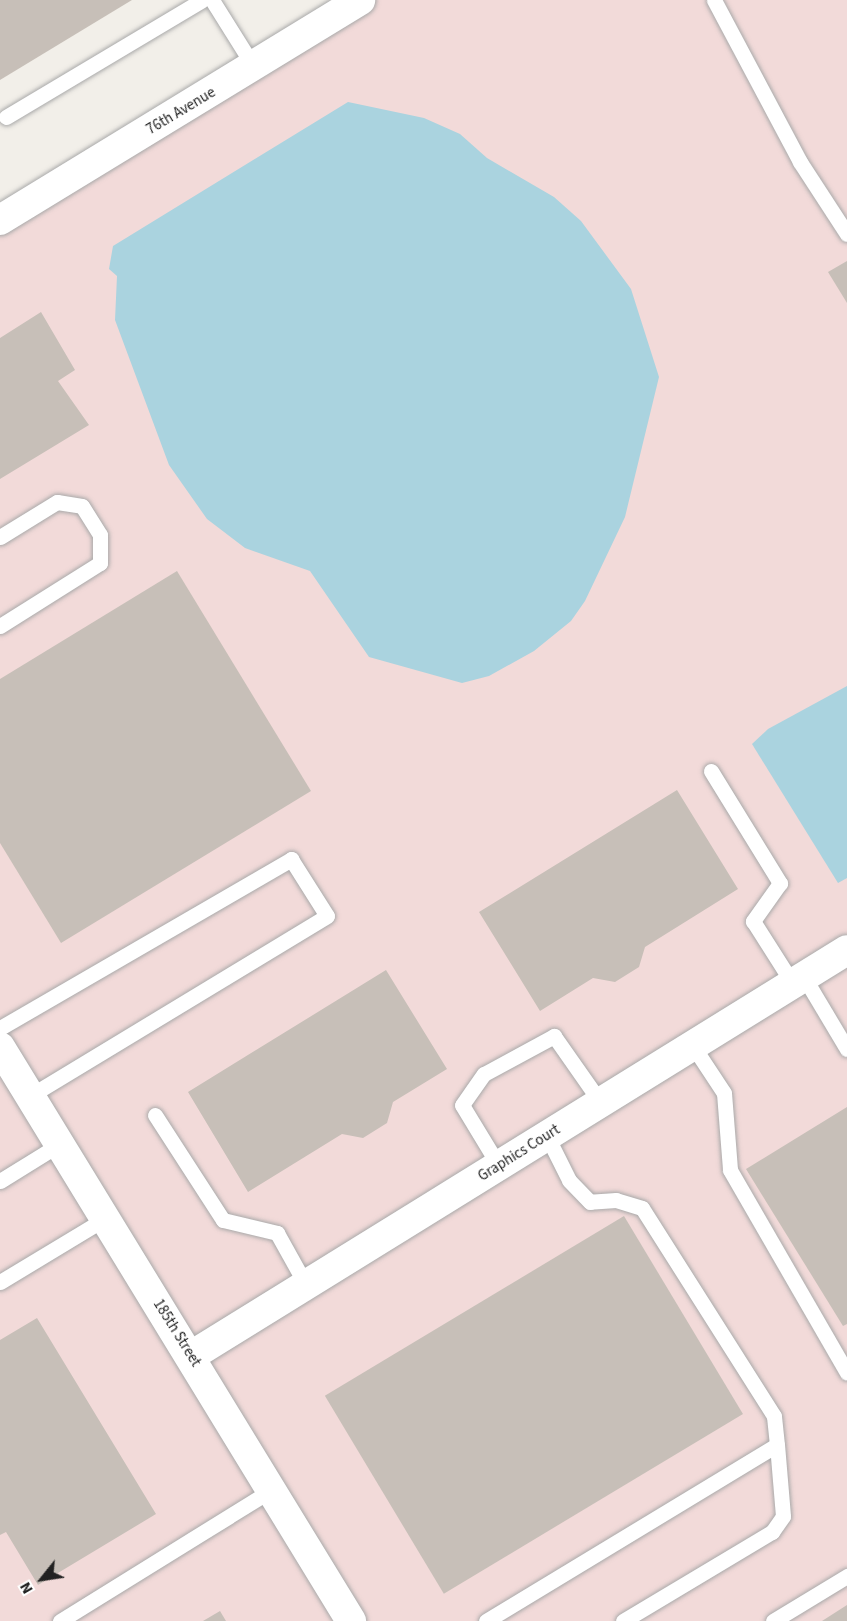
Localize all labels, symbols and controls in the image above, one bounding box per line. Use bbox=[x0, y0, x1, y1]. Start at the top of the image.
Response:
street label: 76th Avenue bbox=[143, 83, 219, 139]
street label: Graphics Court bbox=[475, 1121, 563, 1185]
street label: 185th Street bbox=[149, 1296, 205, 1370]
north arrow bbox=[12, 1549, 72, 1609]
text: N bbox=[14, 1578, 39, 1598]

